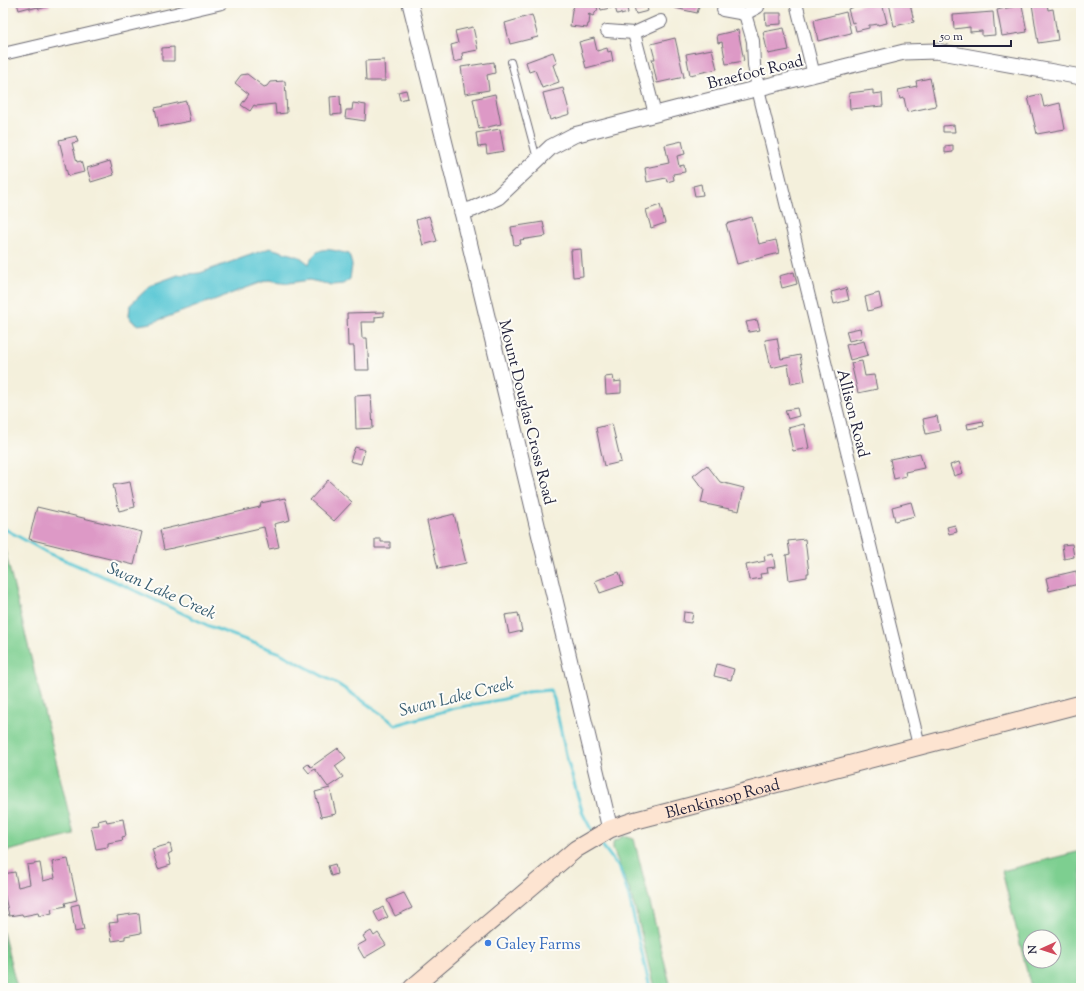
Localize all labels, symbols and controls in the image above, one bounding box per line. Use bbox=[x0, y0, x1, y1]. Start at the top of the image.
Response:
scale bar bbox=[934, 22, 1011, 48]
text: 50 m bbox=[939, 28, 963, 46]
street label: Braefoot Road bbox=[705, 50, 806, 96]
street label: Mount Douglas Cross Road bbox=[491, 318, 560, 508]
street label: Allison Road bbox=[829, 367, 874, 460]
water label: Swan Lake Creek bbox=[103, 557, 220, 627]
water label: Swan Lake Creek bbox=[397, 672, 516, 724]
street label: Blenkinsop Road bbox=[663, 774, 782, 826]
north arrow bbox=[1022, 929, 1062, 969]
place label: Galey Farms bbox=[496, 934, 581, 957]
marker: Galey Farms bbox=[483, 938, 493, 948]
text: N bbox=[1025, 944, 1041, 955]

